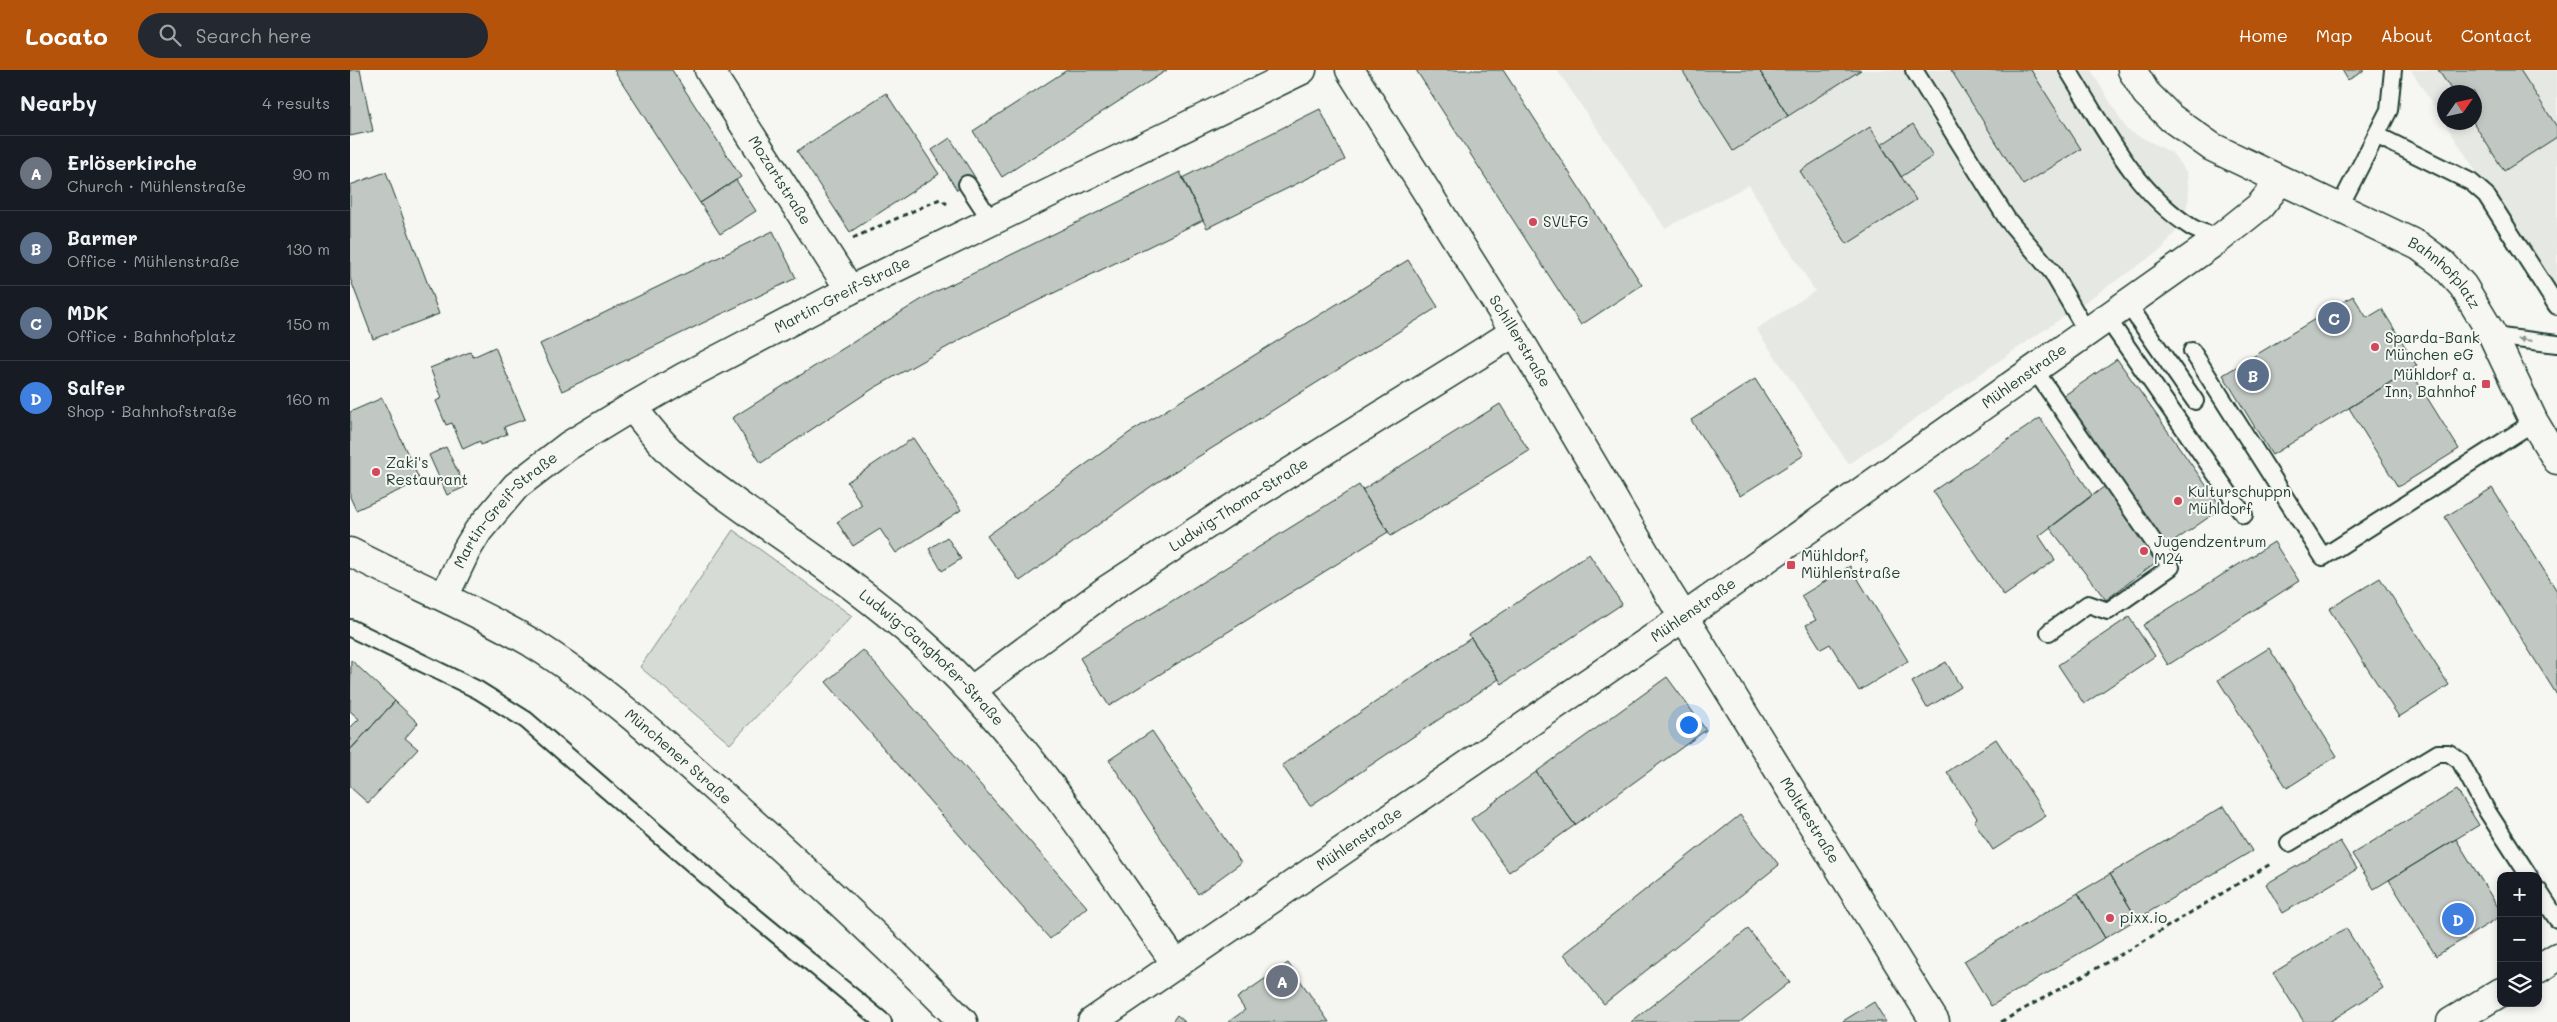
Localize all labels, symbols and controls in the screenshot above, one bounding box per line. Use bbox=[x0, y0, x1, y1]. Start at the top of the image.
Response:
search box bbox=[138, 13, 488, 58]
text: Locato bbox=[25, 20, 108, 51]
icon: search bbox=[156, 21, 184, 49]
text: Search here bbox=[196, 23, 311, 48]
text: Home bbox=[2239, 23, 2288, 47]
text: Map bbox=[2316, 23, 2352, 47]
text: About bbox=[2380, 23, 2433, 47]
text: Contact bbox=[2461, 23, 2532, 47]
north arrow bbox=[2437, 85, 2482, 130]
text: Nearby bbox=[20, 89, 97, 116]
text: 4 results bbox=[262, 92, 330, 113]
street label: Mozartstraße bbox=[745, 131, 817, 228]
text: Erlöserkirche bbox=[67, 150, 197, 175]
text: A bbox=[30, 163, 42, 184]
text: 90 m bbox=[293, 163, 330, 184]
text: Church · Mühlenstraße bbox=[67, 175, 246, 196]
place label: SVLFG bbox=[1543, 211, 1588, 231]
marker: SVLFG bbox=[1527, 216, 1539, 228]
text: Barmer bbox=[67, 225, 138, 250]
street label: Bahnhofplatz bbox=[2405, 231, 2485, 312]
text: B bbox=[31, 238, 41, 259]
text: 130 m bbox=[286, 238, 330, 259]
text: Office · Mühlenstraße bbox=[67, 250, 240, 271]
street label: Martin-Greif-Straße bbox=[770, 251, 913, 337]
street label: Schillerstraße bbox=[1485, 291, 1556, 390]
pin: C bbox=[2318, 299, 2350, 337]
text: MDK bbox=[67, 300, 109, 325]
text: C bbox=[30, 313, 42, 334]
text: 150 m bbox=[286, 313, 330, 334]
text: Office · Bahnhofplatz bbox=[67, 325, 236, 346]
place label: Sparda-Bank München eG bbox=[2385, 327, 2480, 364]
one-way arrow bbox=[2517, 336, 2533, 344]
street label: Mühlenstraße bbox=[1977, 339, 2070, 413]
marker: Sparda-Bank München eG bbox=[2369, 341, 2381, 353]
pin: B bbox=[2237, 356, 2269, 394]
place label: Mühldorf a. Inn, Bahnhof bbox=[2385, 364, 2477, 401]
text: Salfer bbox=[67, 375, 125, 400]
marker: Mühldorf a. Inn, Bahnhof bbox=[2480, 378, 2492, 390]
text: D bbox=[30, 388, 42, 409]
text: 160 m bbox=[285, 388, 330, 409]
text: Shop · Bahnhofstraße bbox=[67, 400, 237, 421]
street label: Martin-Greif-Straße bbox=[448, 447, 561, 571]
place label: Zaki's Restaurant bbox=[386, 452, 468, 489]
street label: Ludwig-Thoma-Straße bbox=[1165, 452, 1312, 556]
marker: Zaki's Restaurant bbox=[370, 466, 382, 478]
place label: Kulturschuppn Mühldorf bbox=[2188, 481, 2291, 518]
marker: Kulturschuppn Mühldorf bbox=[2172, 495, 2184, 507]
place label: Jugendzentrum M24 bbox=[2154, 531, 2266, 568]
place label: Mühldorf, Mühlenstraße bbox=[1801, 545, 1901, 582]
marker: Jugendzentrum M24 bbox=[2138, 545, 2150, 557]
marker: Mühldorf, Mühlenstraße bbox=[1785, 559, 1797, 571]
street label: Mühlenstraße bbox=[1646, 572, 1739, 646]
street label: Ludwig-Ganghofer-Straße bbox=[856, 584, 1009, 729]
street label: Münchener Straße bbox=[621, 704, 737, 808]
your location bbox=[1676, 712, 1702, 738]
street label: Moltkestraße bbox=[1776, 773, 1845, 867]
street label: Mühlenstraße bbox=[1312, 802, 1406, 875]
map controls bbox=[2497, 872, 2542, 1007]
button: + bbox=[2497, 872, 2542, 917]
pin: D bbox=[2442, 900, 2474, 938]
place label: pixx.io bbox=[2120, 907, 2167, 927]
marker: pixx.io bbox=[2104, 912, 2116, 924]
button: − bbox=[2497, 917, 2542, 962]
pin: A bbox=[1266, 962, 1298, 1000]
button: layers bbox=[2497, 962, 2542, 1007]

